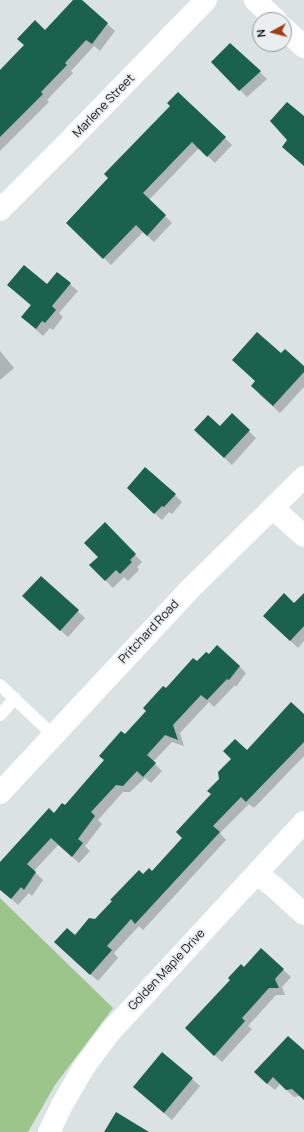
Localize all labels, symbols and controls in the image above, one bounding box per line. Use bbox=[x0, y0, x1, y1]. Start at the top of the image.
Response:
north arrow bbox=[252, 12, 292, 52]
text: N bbox=[253, 29, 269, 38]
street label: Marlene Street bbox=[70, 71, 138, 141]
street label: Pritchard Road bbox=[116, 597, 182, 667]
street label: Golden Maple Drive bbox=[126, 926, 208, 1014]

